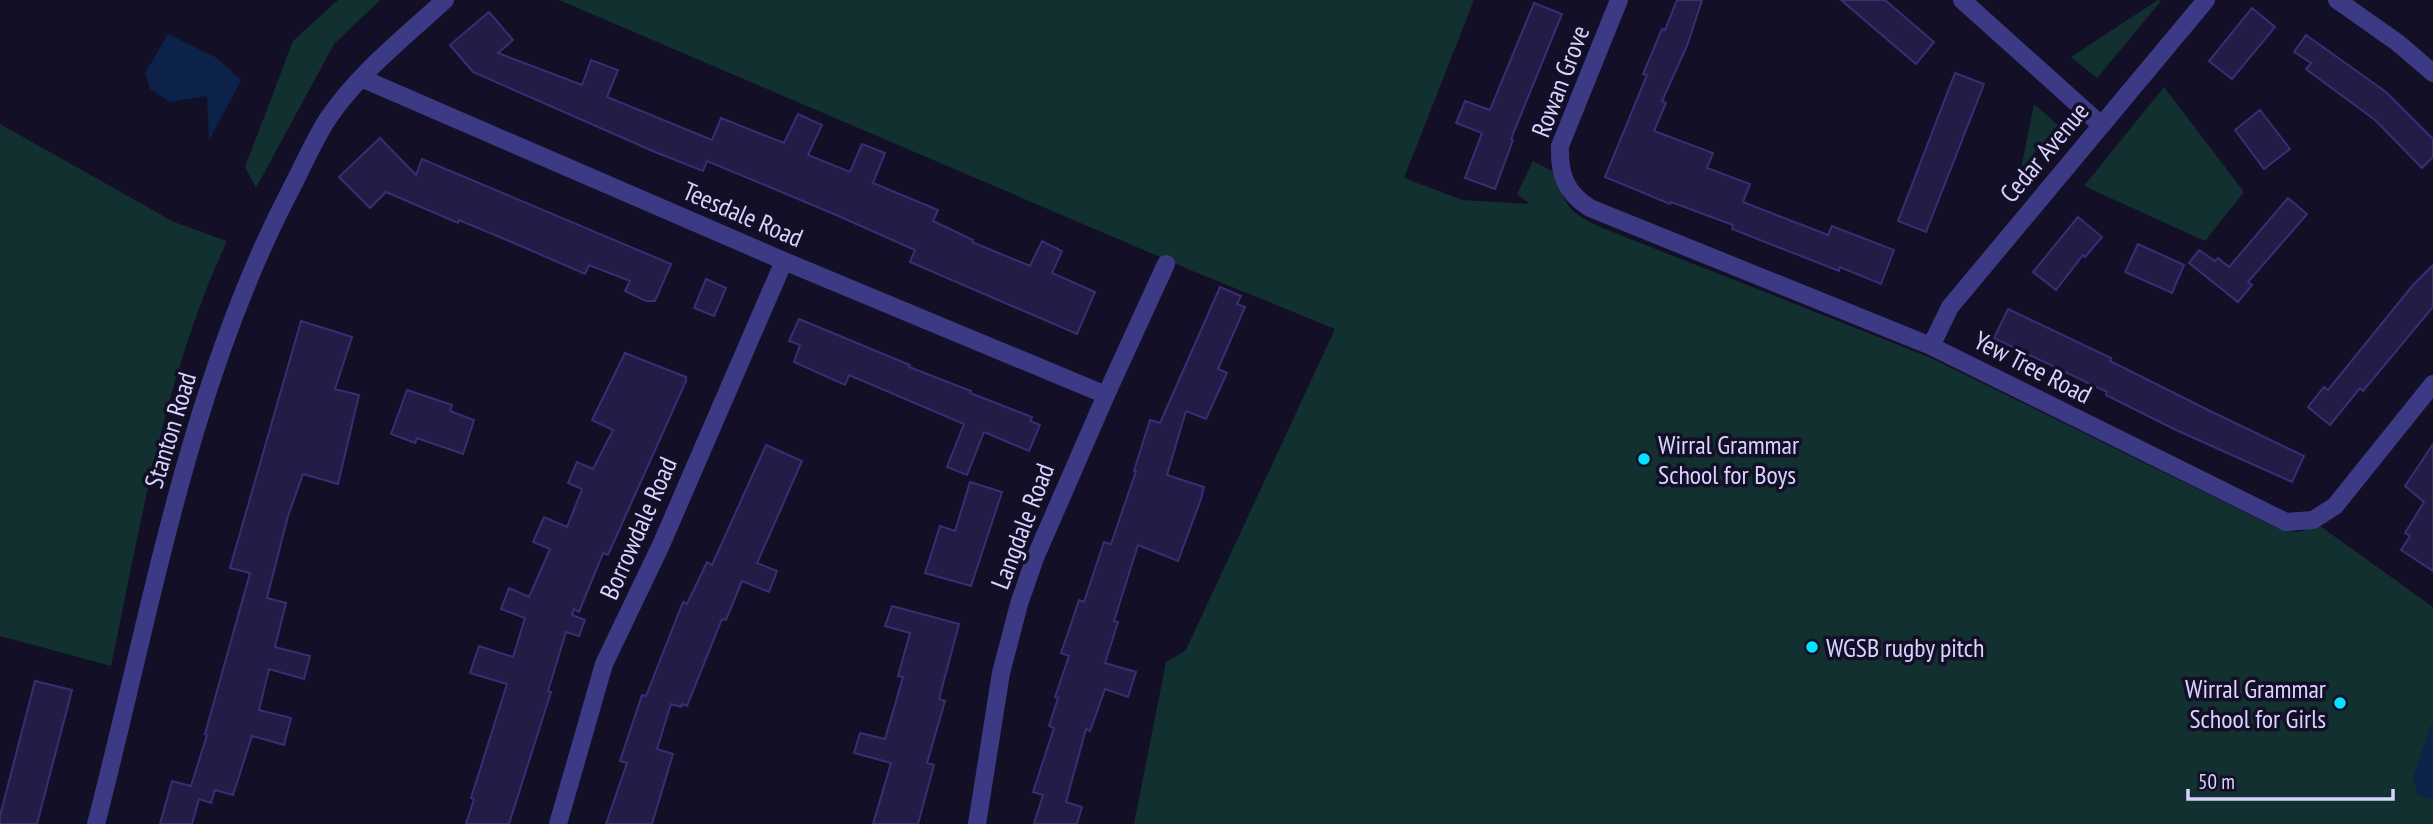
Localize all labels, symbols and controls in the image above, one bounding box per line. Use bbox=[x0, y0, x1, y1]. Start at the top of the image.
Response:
street label: Rowan Grove bbox=[1524, 21, 1596, 141]
street label: Cedar Avenue bbox=[1992, 95, 2096, 209]
street label: Teesdale Road bbox=[678, 174, 808, 254]
street label: Yew Tree Road bbox=[1969, 323, 2097, 411]
street label: Stanton Road bbox=[137, 368, 203, 492]
place label: Wirral Grammar School for Boys bbox=[1658, 428, 1799, 491]
marker: Wirral Grammar School for Boys bbox=[1636, 451, 1652, 467]
street label: Borrowdale Road bbox=[592, 452, 684, 604]
street label: Langdale Road bbox=[983, 459, 1061, 593]
place label: WGSB rugby pitch bbox=[1826, 631, 1985, 664]
marker: WGSB rugby pitch bbox=[1804, 639, 1820, 655]
place label: Wirral Grammar School for Girls bbox=[2185, 672, 2326, 735]
marker: Wirral Grammar School for Girls bbox=[2332, 695, 2348, 711]
scale bar bbox=[2188, 758, 2393, 802]
text: 50 m bbox=[2198, 768, 2235, 795]

